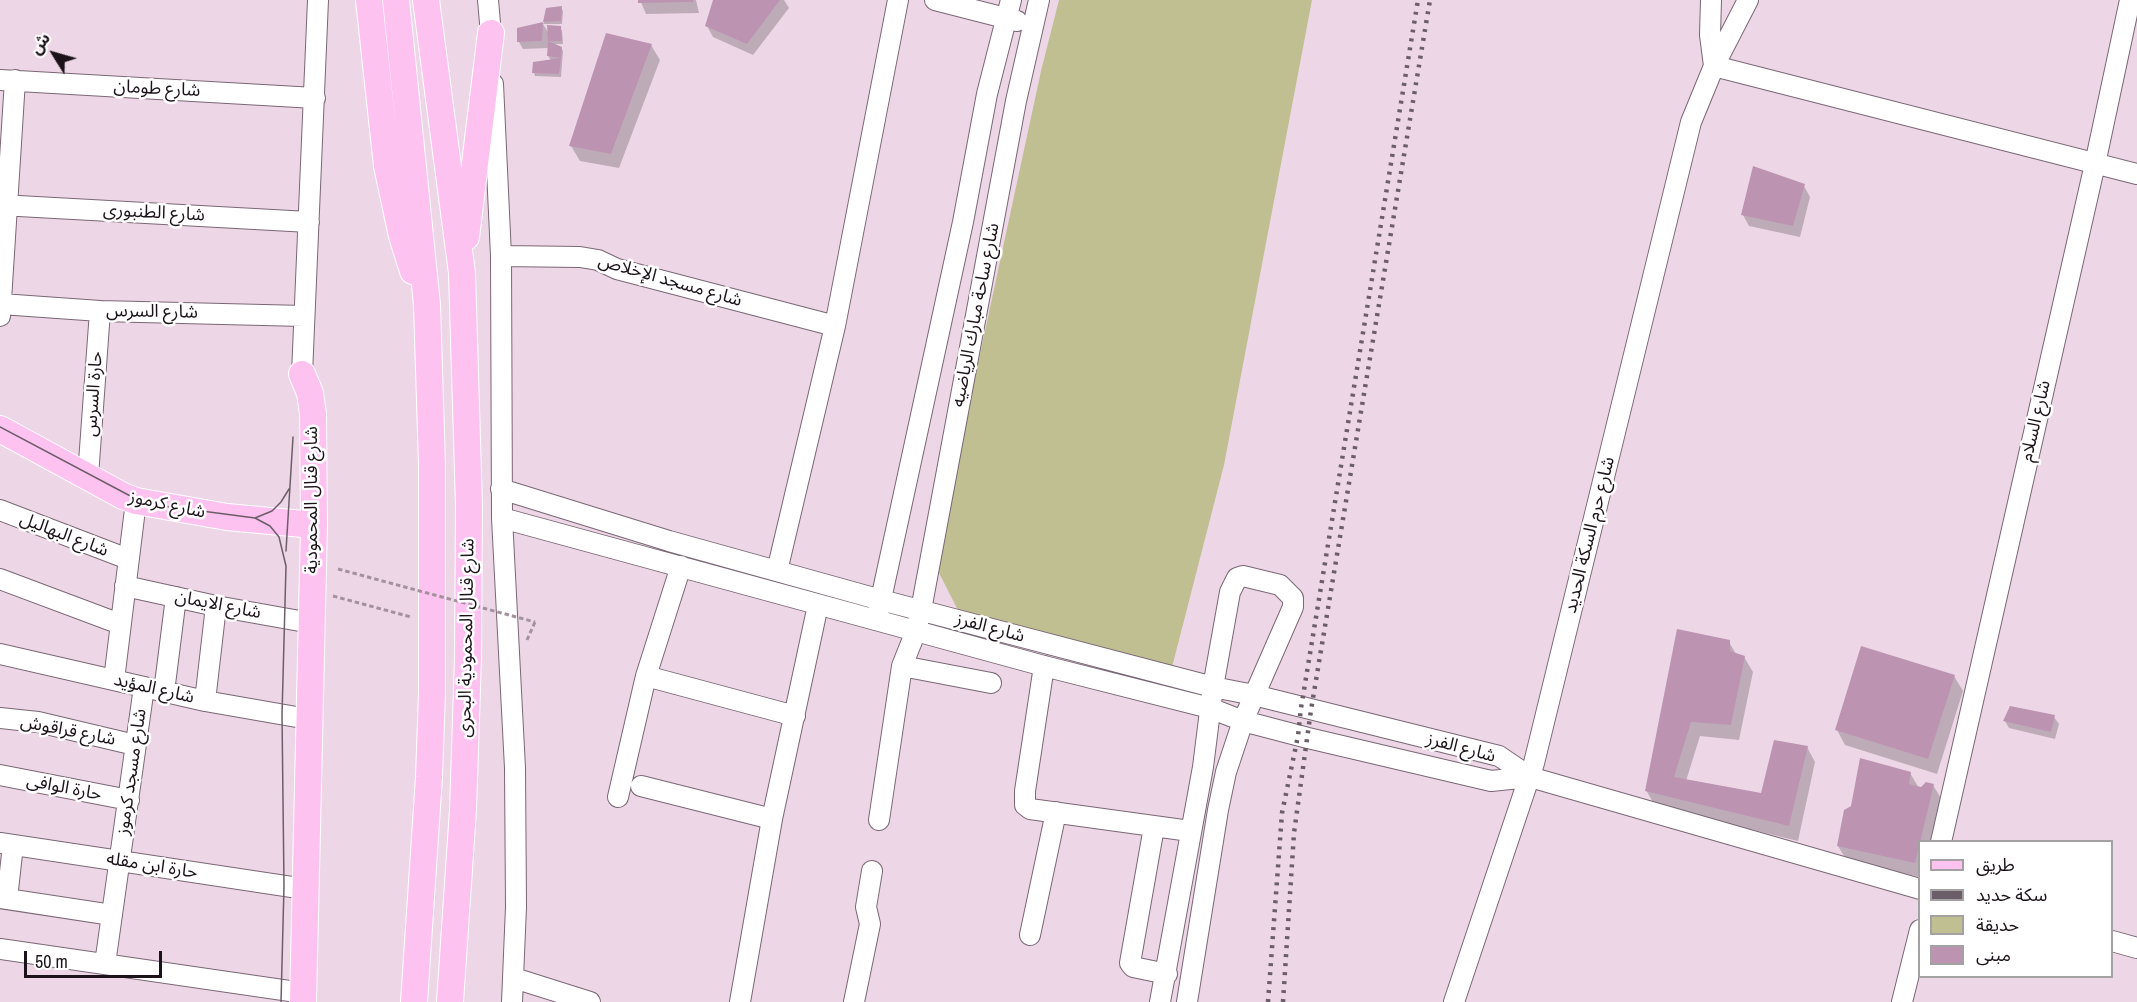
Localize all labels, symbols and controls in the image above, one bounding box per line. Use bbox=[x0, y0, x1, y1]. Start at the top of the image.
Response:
north arrow bbox=[24, 24, 84, 84]
text: ش bbox=[24, 28, 55, 59]
street label: شارع طومان bbox=[113, 76, 201, 102]
street label: شارع الطنبورى bbox=[102, 200, 206, 226]
street label: شارع ساحة مبارك الرياضيه bbox=[948, 221, 1004, 409]
street label: شارع مسجد الإخلاص bbox=[596, 250, 744, 312]
street label: شارع السرس bbox=[106, 300, 198, 324]
street label: حارة السرس bbox=[80, 350, 108, 438]
street label: شارع السلام bbox=[2016, 378, 2056, 464]
street label: شارع قنال المحمودية bbox=[301, 426, 323, 574]
street label: شارع حرم السكة الحديد bbox=[1560, 455, 1620, 615]
street label: شارع كرموز bbox=[127, 486, 207, 524]
street label: شارع البهاليل bbox=[17, 508, 111, 562]
street label: شارع قنال المحمودية البحرى bbox=[454, 538, 480, 738]
street label: شارع الايمان bbox=[173, 586, 263, 624]
street label: شارع الفرز bbox=[953, 608, 1027, 648]
street label: شارع المؤيد bbox=[112, 669, 196, 709]
street label: شارع مسجد كرموز bbox=[112, 707, 152, 837]
street label: شارع قراقوش bbox=[19, 711, 117, 751]
street label: شارع الفرز bbox=[1424, 728, 1498, 768]
street label: حارة الوافى bbox=[25, 770, 103, 806]
legend bbox=[1918, 840, 2113, 978]
street label: حارة ابن مقله bbox=[105, 848, 199, 884]
text: طريق bbox=[1976, 852, 2015, 877]
text: سكة حديد bbox=[1976, 882, 2047, 907]
text: حديقة bbox=[1976, 912, 2019, 937]
scale bar bbox=[27, 939, 165, 977]
text: مبنى bbox=[1976, 942, 2011, 967]
text: 50 m bbox=[35, 949, 68, 974]

